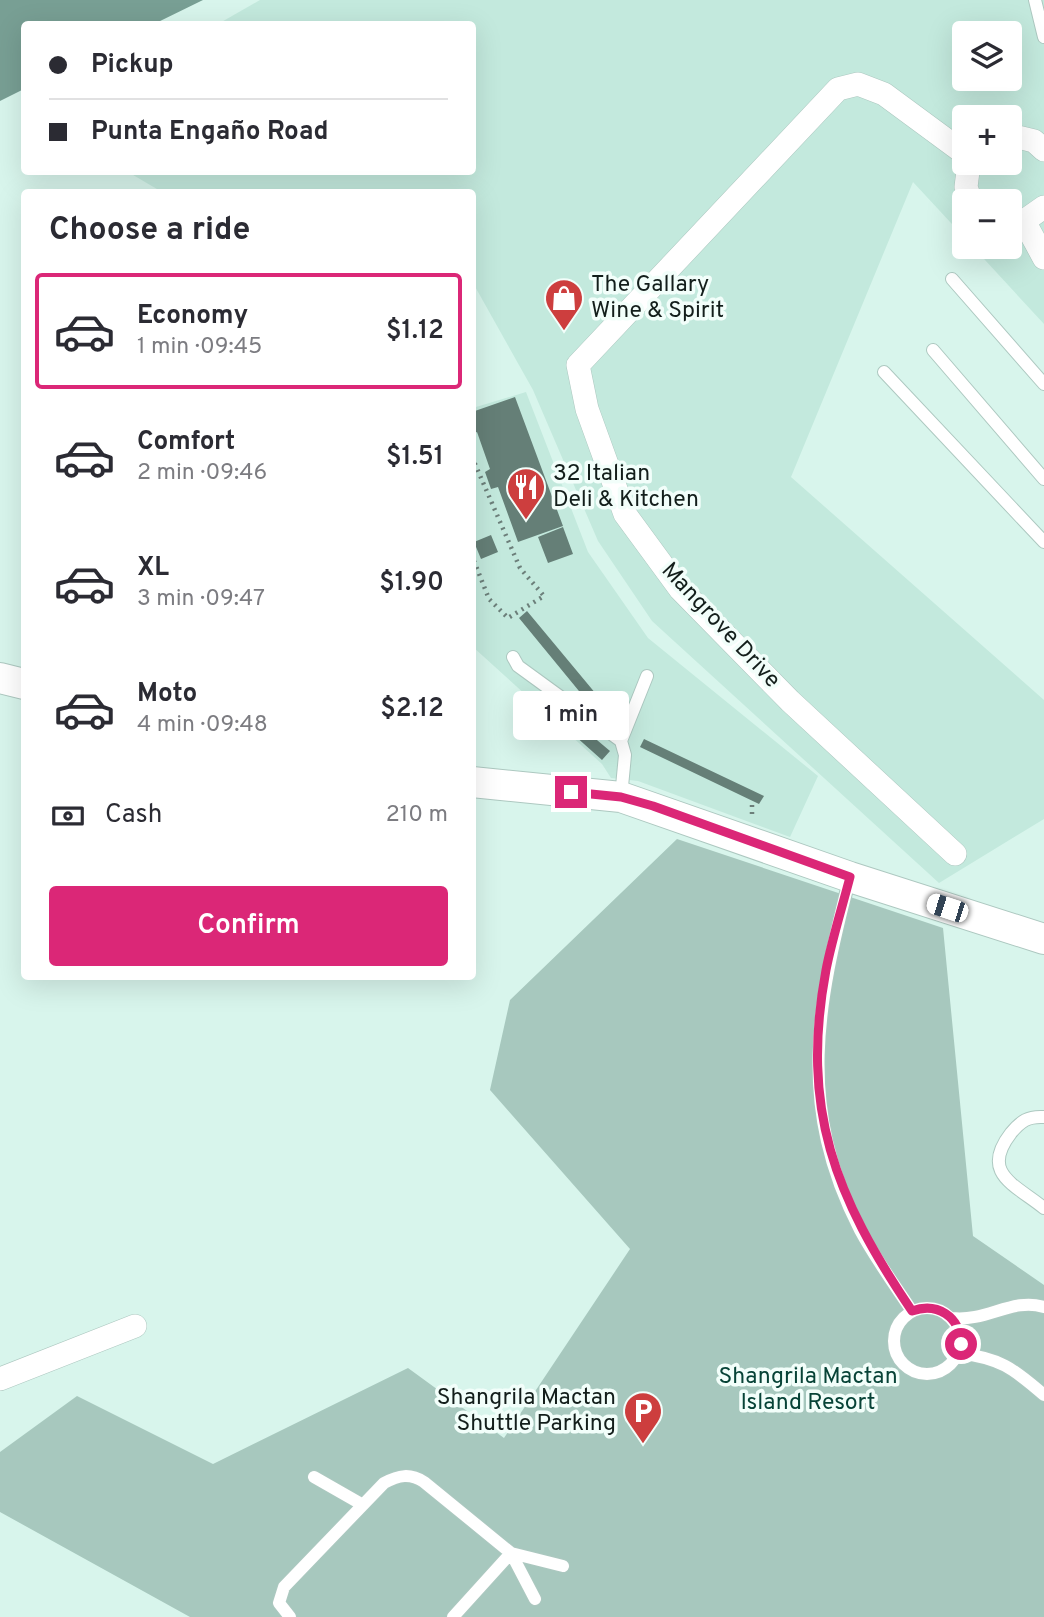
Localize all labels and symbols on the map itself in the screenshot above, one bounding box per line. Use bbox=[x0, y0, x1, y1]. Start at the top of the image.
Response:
place label: The Gallary Wine & Spirit bbox=[591, 271, 724, 326]
shop icon: The Gallary Wine & Spirit bbox=[543, 277, 585, 332]
place label: 32 Italian Deli & Kitchen bbox=[553, 460, 699, 515]
restaurant icon: 32 Italian Deli & Kitchen bbox=[505, 466, 547, 521]
street label: Mangrove Drive bbox=[654, 557, 786, 695]
callout: 1 min bbox=[513, 690, 629, 740]
route end bbox=[555, 776, 587, 808]
car bbox=[924, 892, 971, 924]
route start bbox=[945, 1328, 977, 1360]
park label: Shangrila Mactan Island Resort bbox=[718, 1363, 898, 1418]
place label: Shangrila Mactan Shuttle Parking bbox=[437, 1384, 616, 1439]
parking icon: Shangrila Mactan Shuttle Parking bbox=[622, 1390, 664, 1445]

